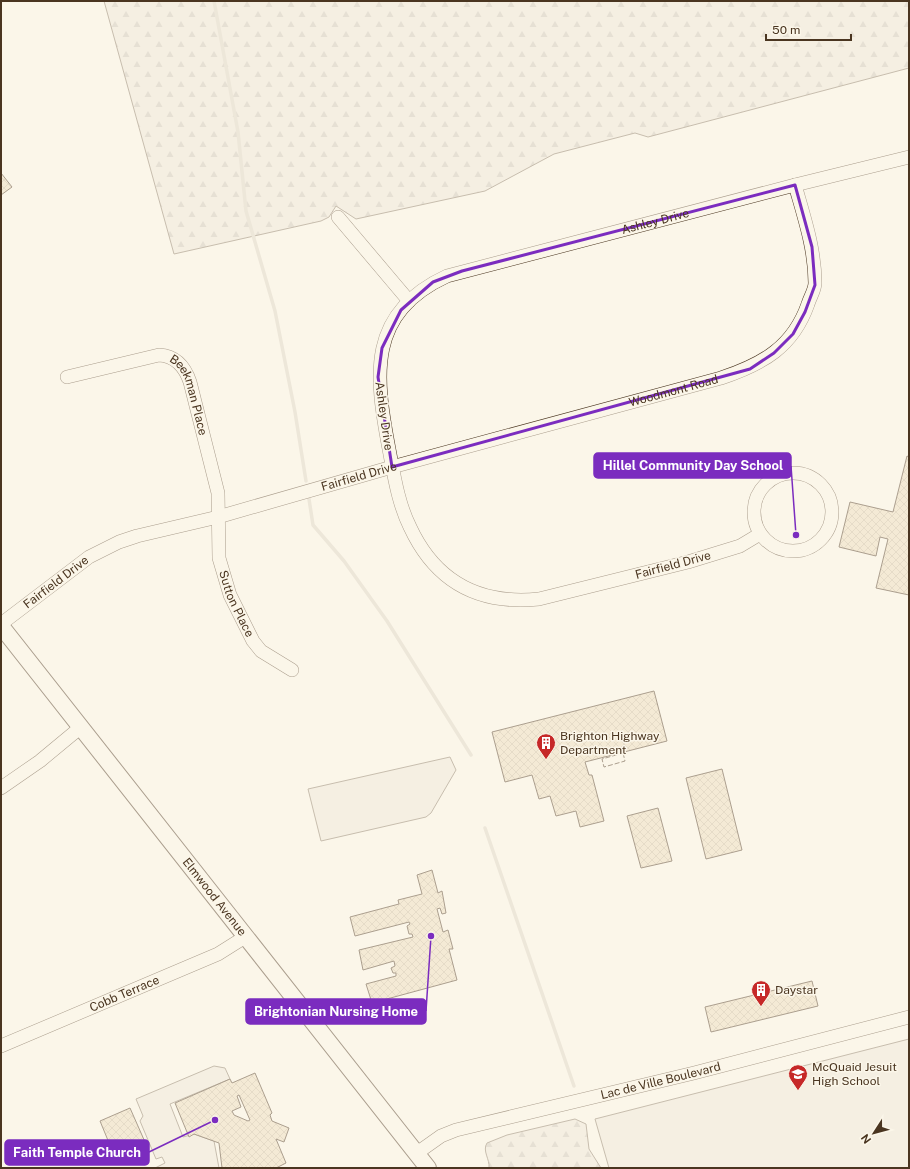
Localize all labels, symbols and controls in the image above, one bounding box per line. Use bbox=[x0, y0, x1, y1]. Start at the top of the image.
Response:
scale bar bbox=[766, 16, 851, 42]
text: 50 m bbox=[772, 23, 800, 37]
street label: Ashley Drive bbox=[620, 206, 691, 237]
street label: Beekman Place bbox=[167, 352, 210, 437]
street label: Woodmont Road bbox=[627, 372, 720, 410]
street label: Ashley Drive bbox=[372, 381, 396, 452]
callout: Hillel Community Day School bbox=[594, 453, 791, 478]
text: Hillel Community Day School bbox=[603, 458, 783, 473]
street label: Fairfield Drive bbox=[320, 459, 398, 494]
street label: Fairfield Drive bbox=[634, 548, 713, 582]
street label: Fairfield Drive bbox=[21, 553, 91, 611]
street label: Sutton Place bbox=[216, 569, 257, 640]
place label: Brighton Highway Department bbox=[560, 729, 660, 757]
building icon: Brighton Highway Department bbox=[535, 732, 557, 760]
street label: Elmwood Avenue bbox=[180, 855, 250, 939]
street label: Cobb Terrace bbox=[87, 973, 162, 1015]
building icon: Daystar bbox=[750, 979, 772, 1007]
place label: Daystar bbox=[775, 983, 818, 997]
callout: Brightonian Nursing Home bbox=[246, 999, 426, 1024]
text: Brightonian Nursing Home bbox=[254, 1004, 418, 1019]
street label: Lac de Ville Boulevard bbox=[599, 1059, 722, 1102]
place label: McQuaid Jesuit High School bbox=[812, 1060, 897, 1088]
school or university icon: McQuaid Jesuit High School bbox=[787, 1063, 809, 1091]
north arrow bbox=[854, 1113, 894, 1153]
text: N bbox=[859, 1132, 873, 1146]
callout: Faith Temple Church bbox=[5, 1140, 149, 1165]
text: Faith Temple Church bbox=[13, 1145, 141, 1160]

